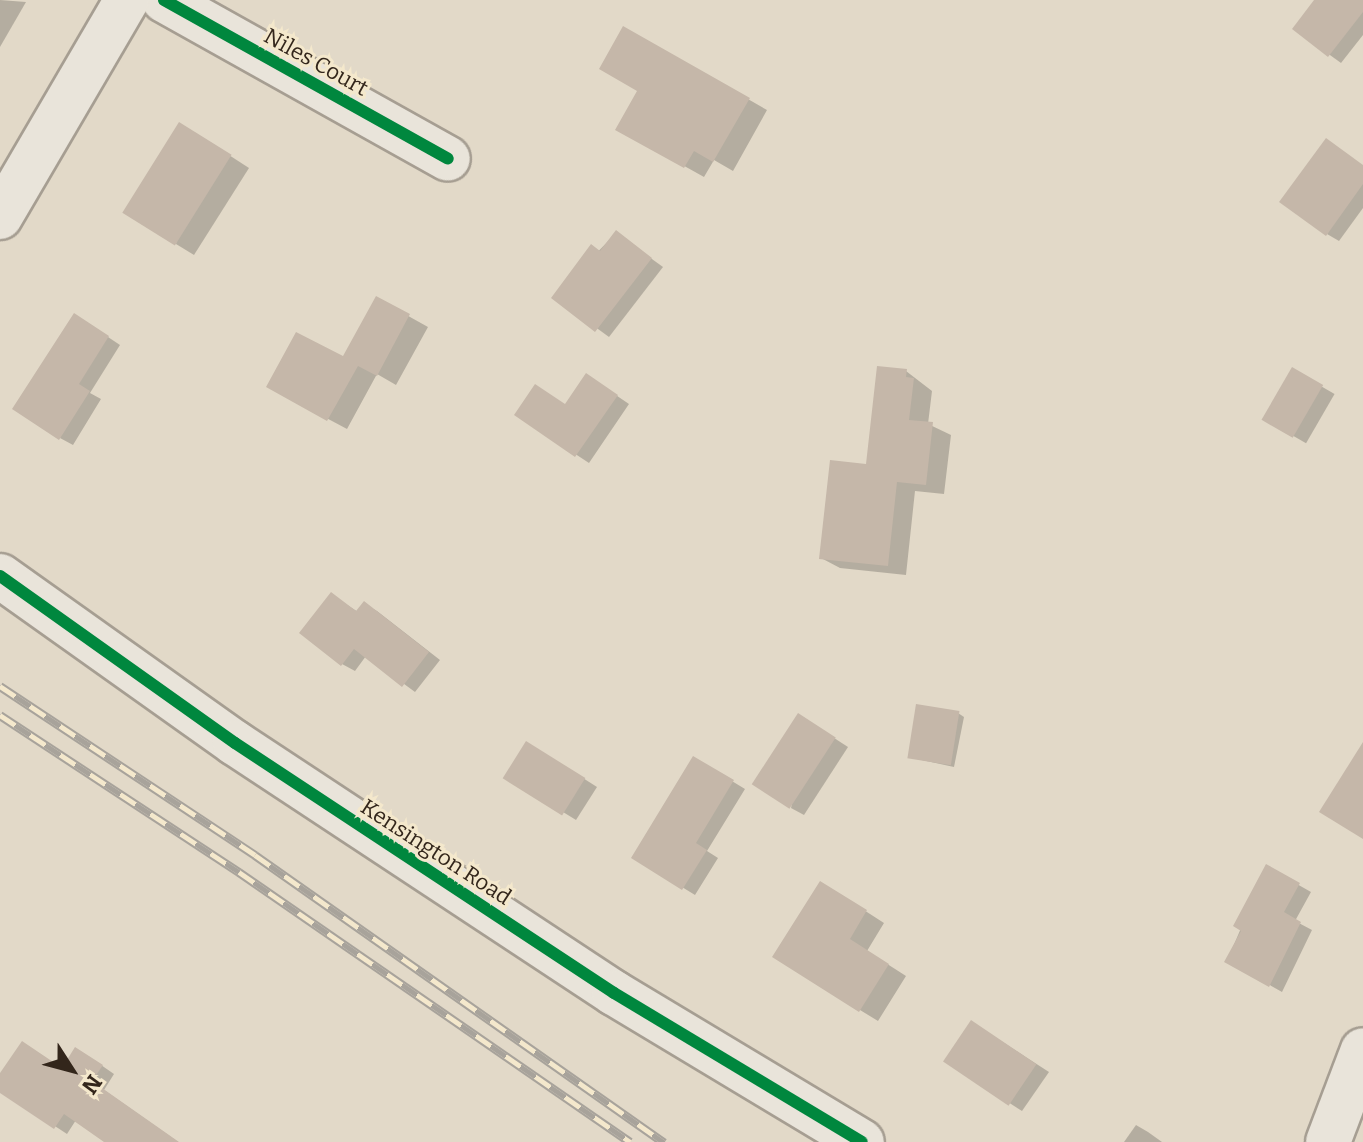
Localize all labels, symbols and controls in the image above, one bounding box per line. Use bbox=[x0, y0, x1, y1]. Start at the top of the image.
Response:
street label: Niles Court bbox=[259, 23, 373, 101]
street label: Kensington Road bbox=[356, 794, 516, 910]
north arrow bbox=[32, 1030, 112, 1110]
text: N bbox=[76, 1070, 108, 1099]

